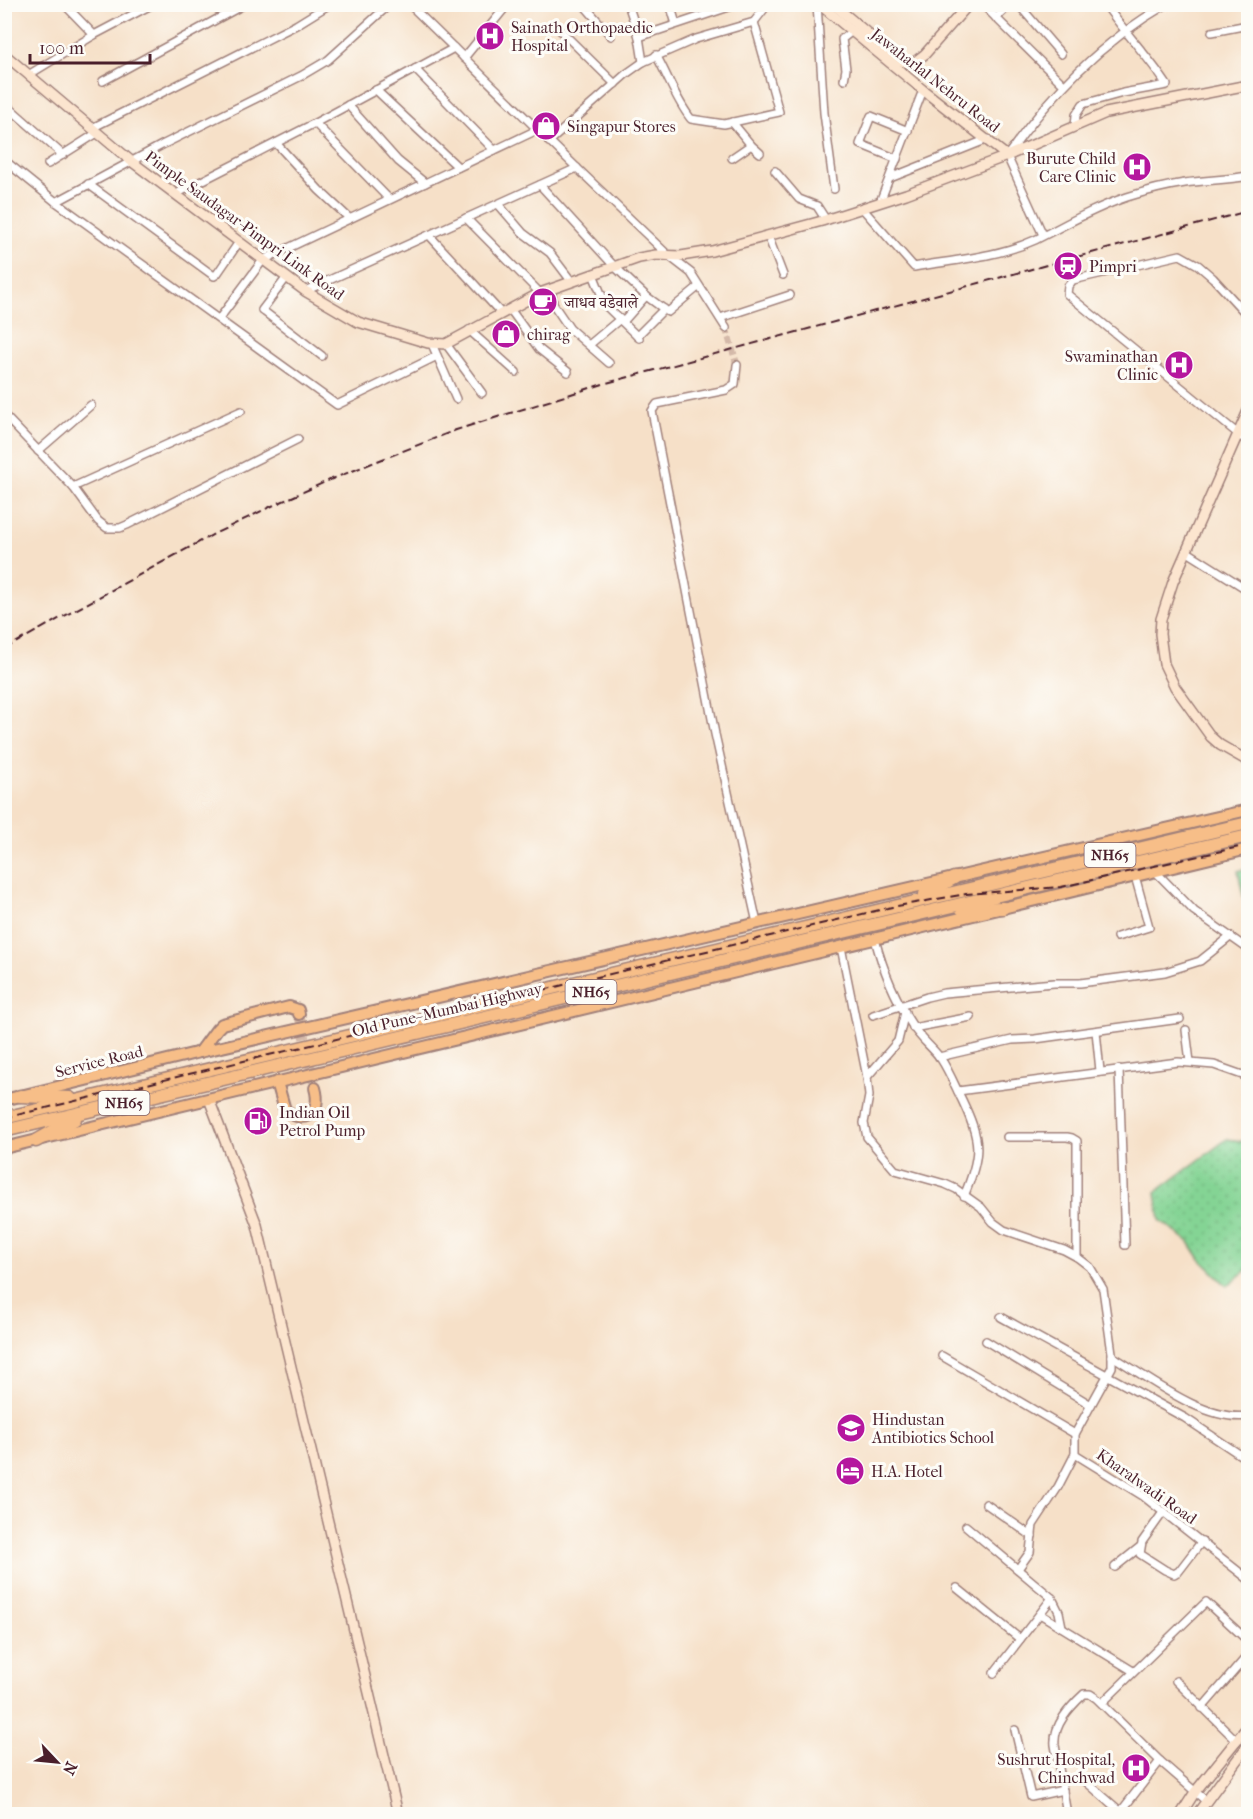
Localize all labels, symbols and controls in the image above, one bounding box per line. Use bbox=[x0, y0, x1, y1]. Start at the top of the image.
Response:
place label: Sainath Orthopaedic Hospital bbox=[511, 18, 653, 55]
hospital icon: Sainath Orthopaedic Hospital bbox=[474, 20, 506, 52]
street label: Jawaharlal Nehru Road bbox=[866, 23, 1004, 137]
scale bar bbox=[30, 27, 150, 65]
text: 100 m bbox=[39, 38, 84, 59]
shop icon: Singapur Stores bbox=[530, 110, 562, 142]
place label: Singapur Stores bbox=[567, 117, 676, 136]
street label: Pimple Saudagar-Pimpri Link Road bbox=[141, 147, 348, 304]
place label: Burute Child Care Clinic bbox=[1026, 149, 1116, 186]
hospital icon: Burute Child Care Clinic bbox=[1121, 151, 1153, 183]
station icon: Pimpri bbox=[1052, 250, 1084, 282]
place label: Pimpri bbox=[1089, 257, 1137, 276]
cafe icon: जाधव वडेवाले bbox=[527, 286, 559, 318]
place label: जाधव वडेवाले bbox=[563, 293, 640, 312]
shop icon: chirag bbox=[490, 318, 522, 350]
place label: chirag bbox=[527, 325, 571, 344]
place label: Swaminathan Clinic bbox=[1065, 347, 1159, 384]
hospital icon: Swaminathan Clinic bbox=[1163, 349, 1195, 381]
road number: NH65 bbox=[1084, 843, 1136, 867]
street label: Old Pune–Mumbai Highway bbox=[350, 978, 544, 1041]
road number: NH65 bbox=[566, 980, 616, 1004]
street label: Service Road bbox=[53, 1041, 145, 1082]
road number: NH65 bbox=[98, 1091, 150, 1115]
place label: Indian Oil Petrol Pump bbox=[279, 1103, 365, 1140]
fuel station icon: Indian Oil Petrol Pump bbox=[242, 1105, 274, 1137]
place label: Hindustan Antibiotics School bbox=[871, 1410, 995, 1447]
school or university icon: Hindustan Antibiotics School bbox=[835, 1412, 867, 1444]
street label: Kharalwadi Road bbox=[1093, 1445, 1201, 1528]
hotel icon: H.A. Hotel bbox=[834, 1455, 866, 1487]
place label: H.A. Hotel bbox=[871, 1462, 943, 1481]
north arrow bbox=[27, 1732, 87, 1792]
place label: Sushrut Hospital, Chinchwad bbox=[997, 1750, 1115, 1787]
hospital icon: Sushrut Hospital, Chinchwad bbox=[1120, 1752, 1152, 1784]
text: N bbox=[58, 1759, 81, 1779]

